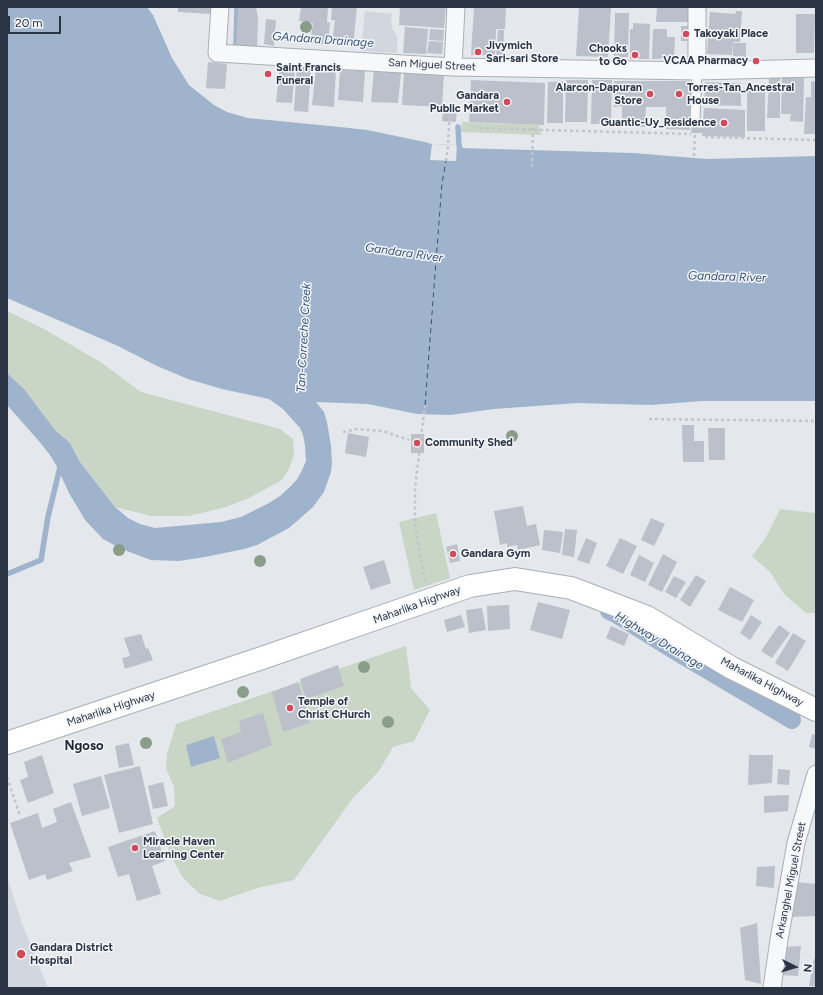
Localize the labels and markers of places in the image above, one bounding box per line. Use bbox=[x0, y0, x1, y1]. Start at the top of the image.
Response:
place label: Takoyaki Place bbox=[694, 27, 768, 41]
marker: Takoyaki Place bbox=[681, 29, 691, 39]
place label: Jivymich Sari-sari Store bbox=[486, 39, 558, 65]
place label: Chooks to Go bbox=[589, 42, 627, 68]
marker: Jivymich Sari-sari Store bbox=[473, 47, 483, 57]
marker: Chooks to Go bbox=[630, 50, 640, 60]
place label: VCAA Pharmacy bbox=[663, 54, 748, 68]
marker: VCAA Pharmacy bbox=[751, 56, 761, 66]
place label: Saint Francis Funeral bbox=[276, 61, 341, 87]
marker: Saint Francis Funeral bbox=[263, 69, 273, 79]
place label: Alarcon-Dapuran Store bbox=[556, 81, 642, 107]
place label: Torres-Tan_Ancestral House bbox=[687, 81, 794, 107]
place label: Gandara Public Market bbox=[430, 89, 499, 115]
marker: Alarcon-Dapuran Store bbox=[645, 89, 655, 99]
marker: Torres-Tan_Ancestral House bbox=[674, 89, 684, 99]
marker: Gandara Public Market bbox=[502, 97, 512, 107]
place label: Guantic-Uy_Residence bbox=[601, 116, 716, 130]
marker: Guantic-Uy_Residence bbox=[719, 118, 729, 128]
place label: Community Shed bbox=[425, 436, 513, 450]
marker: Community Shed bbox=[412, 438, 422, 448]
place label: Gandara Gym bbox=[461, 547, 530, 561]
marker: Gandara Gym bbox=[448, 549, 458, 559]
place label: Temple of Christ CHurch bbox=[298, 695, 370, 721]
marker: Temple of Christ CHurch bbox=[285, 703, 295, 713]
place label: Miracle Haven Learning Center bbox=[143, 835, 225, 861]
marker: Miracle Haven Learning Center bbox=[130, 843, 140, 853]
place label: Gandara District Hospital bbox=[30, 941, 113, 967]
marker: Gandara District Hospital bbox=[15, 948, 27, 960]

